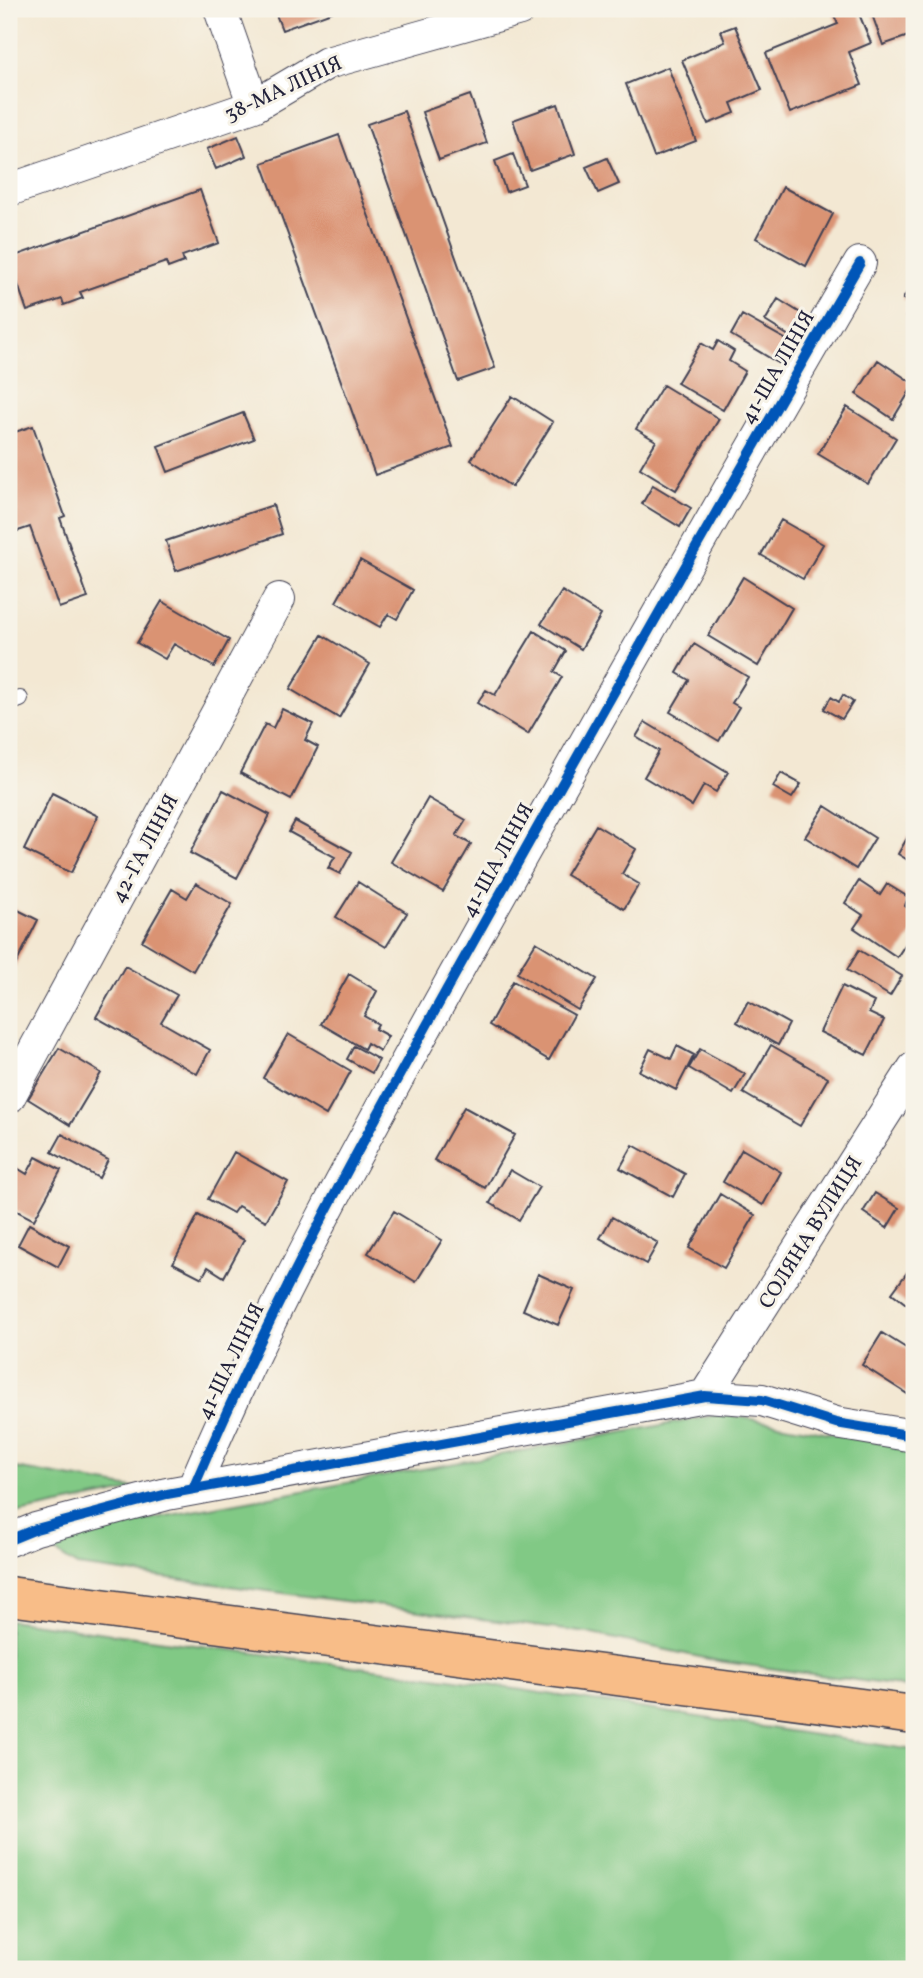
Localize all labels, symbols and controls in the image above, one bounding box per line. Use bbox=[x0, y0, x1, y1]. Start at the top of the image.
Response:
street label: 38-МА ЛІНІЯ bbox=[220, 49, 347, 129]
street label: 41-ША ЛІНІЯ bbox=[734, 306, 823, 430]
street label: 42-ГА ЛІНІЯ bbox=[104, 789, 186, 908]
street label: 41-ША ЛІНІЯ bbox=[455, 798, 542, 923]
street label: СОЛЯНА ВУЛИЦЯ bbox=[753, 1151, 870, 1315]
street label: 41-ША ЛІНІЯ bbox=[191, 1298, 272, 1425]

